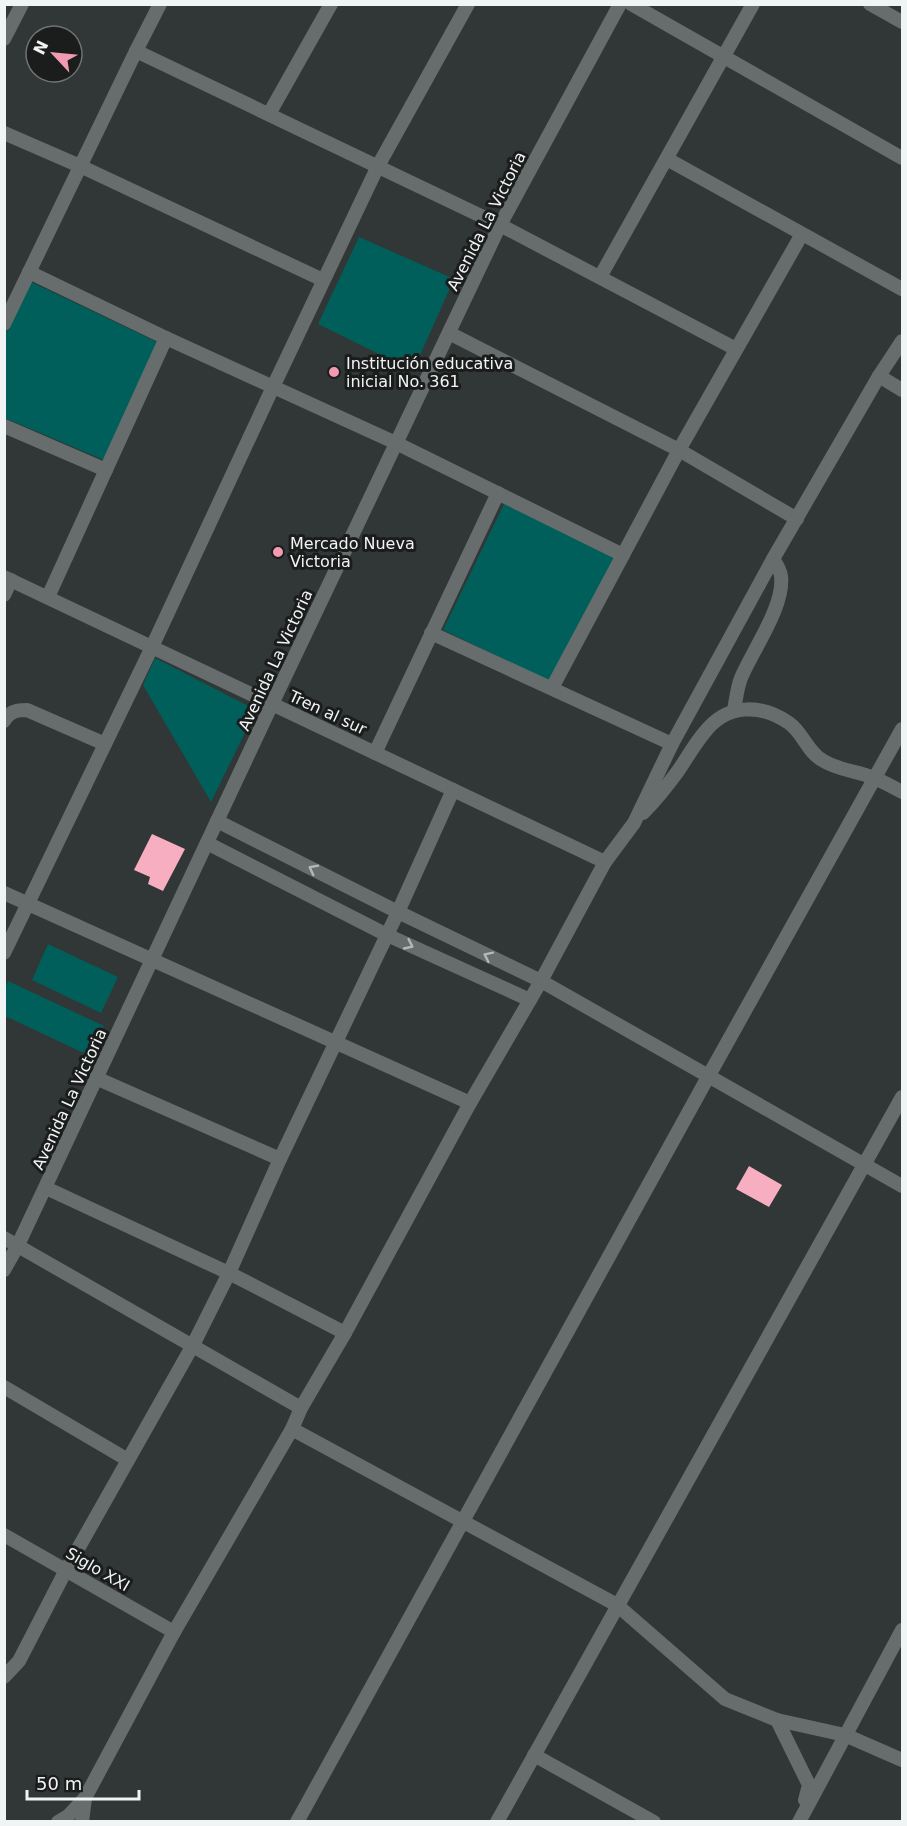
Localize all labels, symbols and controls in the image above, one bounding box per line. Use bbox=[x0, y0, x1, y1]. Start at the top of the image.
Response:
north arrow bbox=[24, 24, 84, 84]
text: N bbox=[29, 37, 52, 58]
street label: Avenida La Victoria bbox=[443, 149, 530, 294]
place label: Institución educativa inicial No. 361 bbox=[346, 354, 513, 391]
marker: Institución educativa inicial No. 361 bbox=[327, 365, 341, 379]
place label: Mercado Nueva Victoria bbox=[290, 534, 415, 571]
marker: Mercado Nueva Victoria bbox=[271, 545, 285, 559]
street label: Avenida La Victoria bbox=[234, 587, 316, 734]
street label: Tren al sur bbox=[285, 686, 370, 739]
one-way arrow bbox=[308, 865, 319, 877]
one-way arrow bbox=[403, 937, 414, 949]
one-way arrow bbox=[483, 951, 494, 963]
street label: Avenida La Victoria bbox=[28, 1026, 110, 1173]
street label: Siglo XXI bbox=[62, 1544, 133, 1595]
scale bar bbox=[27, 1763, 140, 1801]
text: 50 m bbox=[36, 1773, 82, 1794]

